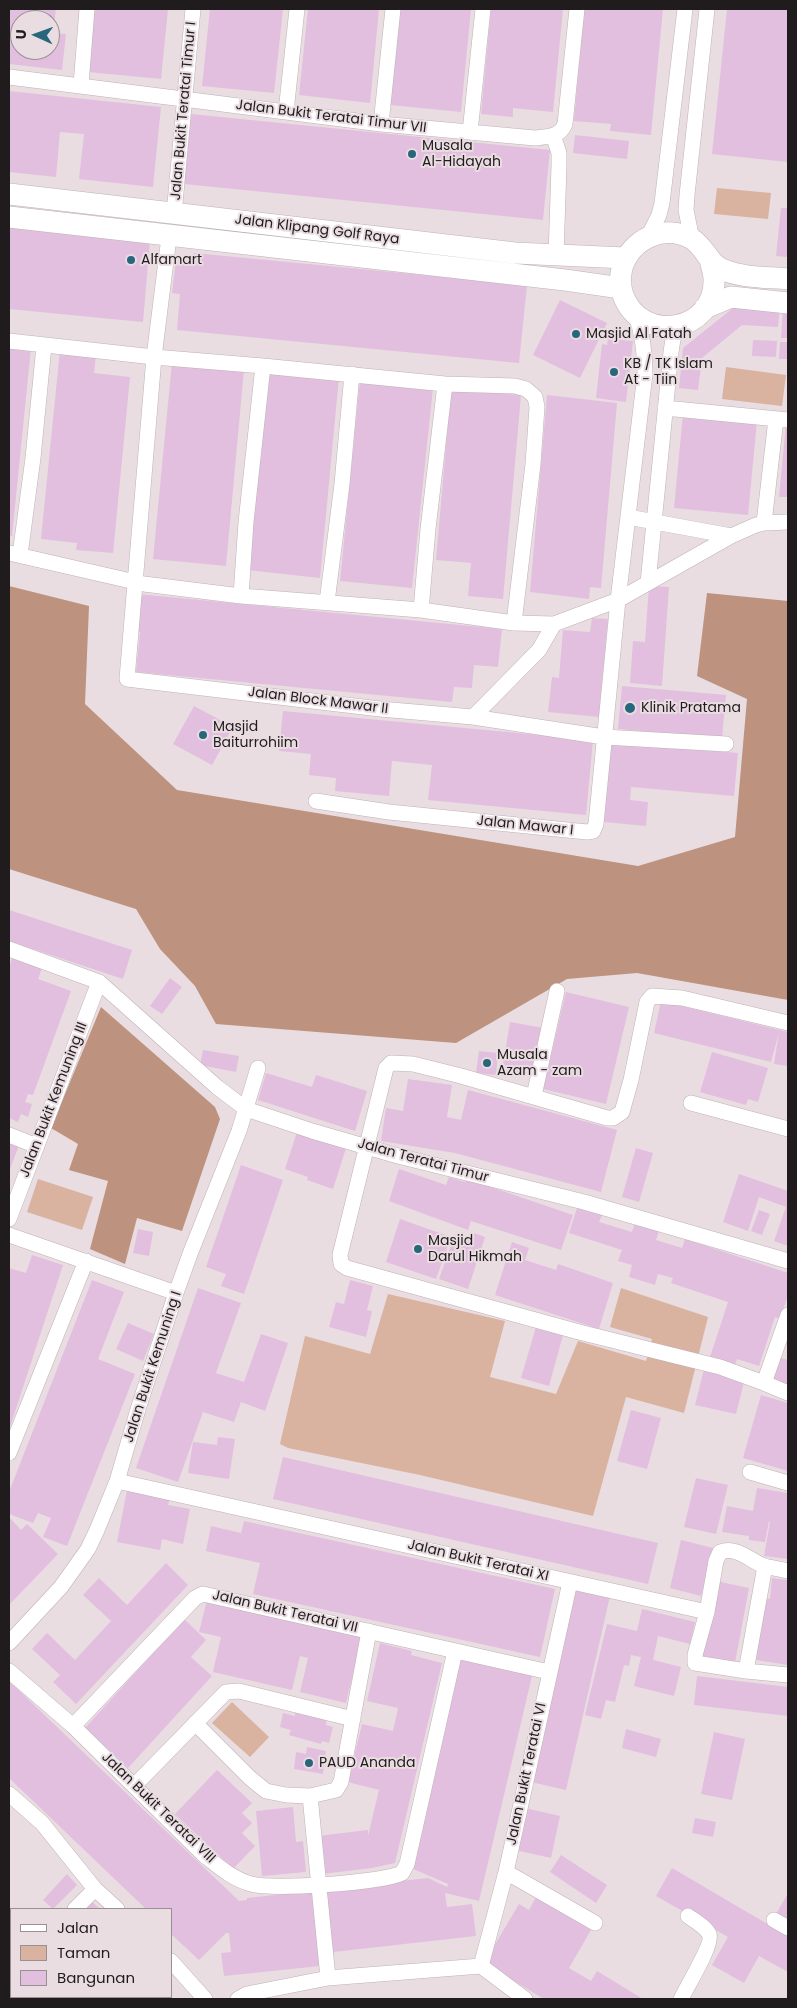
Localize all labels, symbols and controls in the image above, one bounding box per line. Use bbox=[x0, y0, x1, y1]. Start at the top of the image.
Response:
north arrow bbox=[10, 10, 60, 60]
street label: Jalan Bukit Teratai Timur I bbox=[168, 21, 200, 201]
text: U bbox=[11, 29, 31, 40]
street label: Jalan Bukit Teratai Timur VII bbox=[235, 97, 427, 137]
place label: Musala Al-Hidayah bbox=[422, 138, 501, 170]
marker: Musala Al-Hidayah bbox=[406, 148, 418, 160]
street label: Jalan Klipang Golf Raya bbox=[234, 212, 400, 248]
place label: Alfamart bbox=[141, 252, 202, 268]
marker: Alfamart bbox=[125, 254, 137, 266]
place label: Masjid Al Fatah bbox=[586, 326, 692, 342]
marker: Masjid Al Fatah bbox=[570, 328, 582, 340]
place label: KB / TK Islam At - Tiin bbox=[624, 356, 713, 388]
marker: KB / TK Islam At - Tiin bbox=[608, 366, 620, 378]
street label: Jalan Block Mawar II bbox=[247, 684, 389, 718]
place label: Klinik Pratama bbox=[641, 700, 741, 716]
marker: Klinik Pratama bbox=[623, 701, 637, 715]
place label: Masjid Baiturrohiim bbox=[213, 719, 298, 752]
marker: Masjid Baiturrohiim bbox=[197, 729, 209, 741]
street label: Jalan Mawar I bbox=[476, 813, 574, 839]
street label: Jalan Bukit Kemuning III bbox=[17, 1020, 91, 1180]
place label: Musala Azam - zam bbox=[497, 1047, 582, 1080]
marker: Musala Azam - zam bbox=[481, 1057, 493, 1069]
street label: Jalan Teratai Timur bbox=[356, 1135, 490, 1187]
place label: Masjid Darul Hikmah bbox=[428, 1233, 522, 1266]
marker: Masjid Darul Hikmah bbox=[412, 1243, 424, 1255]
street label: Jalan Bukit Kemuning I bbox=[121, 1289, 185, 1445]
street label: Jalan Bukit Teratai XI bbox=[406, 1537, 550, 1585]
street label: Jalan Bukit Teratai VII bbox=[211, 1587, 359, 1637]
street label: Jalan Bukit Teratai VI bbox=[504, 1701, 550, 1847]
street label: Jalan Bukit Teratai VIII bbox=[97, 1749, 219, 1867]
place label: PAUD Ananda bbox=[319, 1755, 415, 1771]
marker: PAUD Ananda bbox=[303, 1757, 315, 1769]
legend bbox=[10, 1908, 172, 1998]
text: Jalan bbox=[57, 1917, 99, 1938]
text: Taman bbox=[57, 1942, 110, 1963]
text: Bangunan bbox=[57, 1967, 135, 1988]

